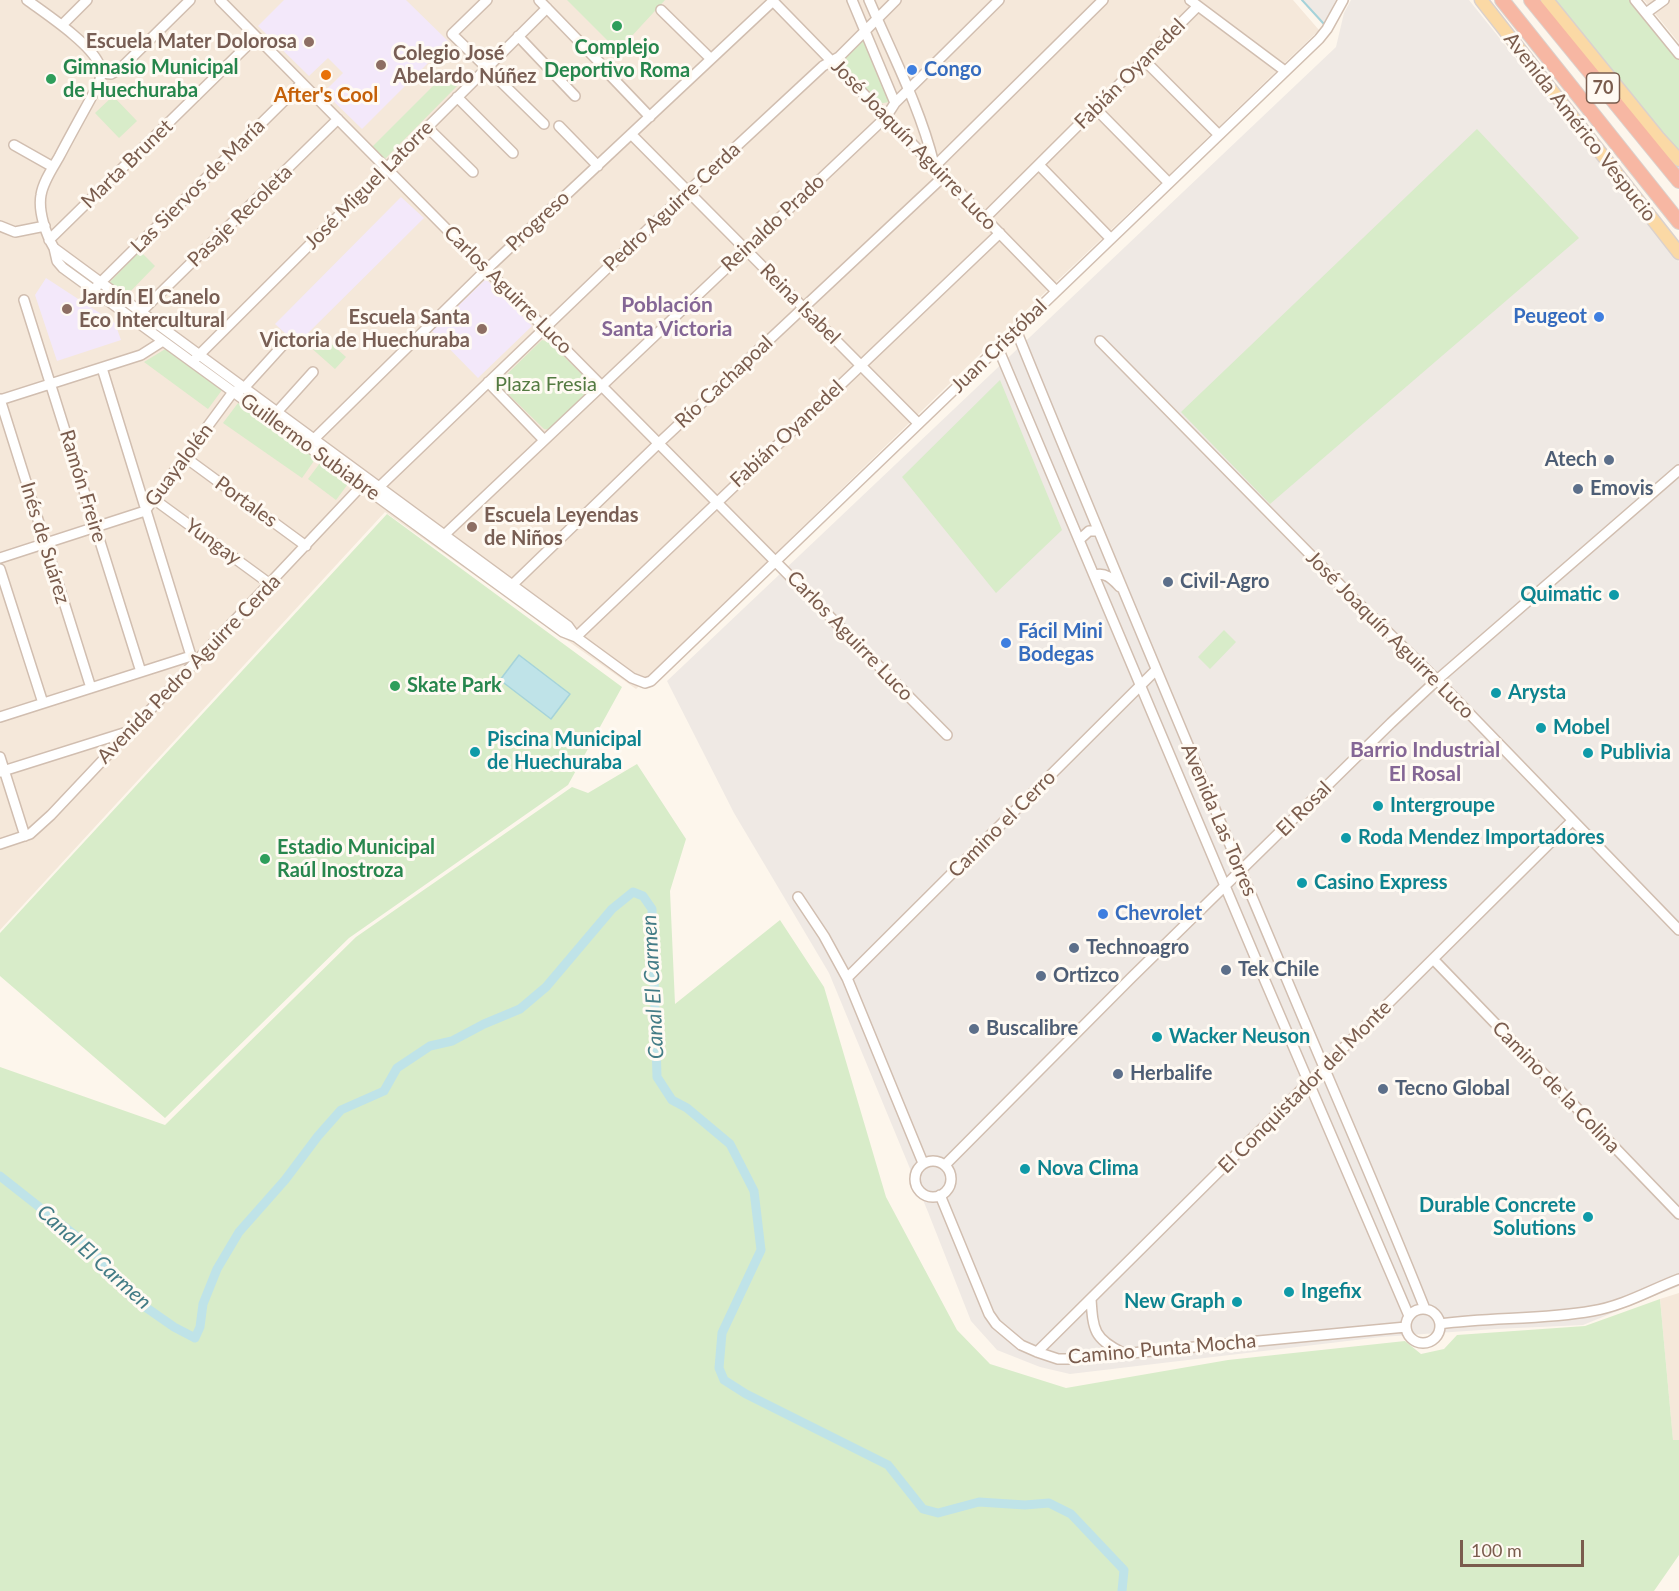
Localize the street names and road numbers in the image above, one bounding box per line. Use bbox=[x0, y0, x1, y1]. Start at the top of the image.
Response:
street label: Fabián Oyanedel bbox=[1070, 14, 1190, 134]
street label: Avenida Américo Vespucio bbox=[1499, 28, 1661, 226]
street label: José Joaquín Aguirre Luco bbox=[826, 55, 1002, 235]
road number: 70 bbox=[1586, 73, 1620, 103]
street label: Marta Brunet bbox=[76, 114, 178, 214]
street label: Las Siervos de María bbox=[126, 114, 270, 258]
street label: José Miguel Latorre bbox=[300, 116, 438, 254]
street label: Pedro Aguirre Cerda bbox=[599, 138, 745, 276]
street label: Pasaje Recoleta bbox=[183, 160, 297, 272]
street label: Reinaldo Prado bbox=[716, 169, 830, 277]
street label: Progreso bbox=[501, 186, 575, 256]
street label: Carlos Aguirre Luco bbox=[439, 221, 577, 359]
street label: Reina Isabel bbox=[755, 259, 845, 349]
street label: Juan Cristóbal bbox=[946, 294, 1052, 398]
street label: Río Cachapoal bbox=[670, 331, 778, 433]
street label: Fabián Oyanedel bbox=[725, 375, 849, 493]
street label: Guillermo Subiabre bbox=[235, 388, 385, 506]
street label: Guayalolén bbox=[140, 419, 218, 511]
street label: Ramón Freire bbox=[54, 427, 112, 545]
street label: Portales bbox=[210, 471, 282, 533]
street label: Inés de Suárez bbox=[15, 479, 75, 607]
street label: Yungay bbox=[180, 514, 246, 570]
street label: José Joaquín Aguirre Luco bbox=[1301, 546, 1479, 724]
street label: Carlos Aguirre Luco bbox=[782, 566, 918, 706]
street label: Avenida Pedro Aguirre Cerda bbox=[92, 569, 286, 769]
street label: Avenida Las Torres bbox=[1176, 740, 1262, 900]
street label: Camino el Cerro bbox=[943, 765, 1061, 883]
street label: El Rosal bbox=[1272, 777, 1336, 841]
street label: El Conquistador del Monte bbox=[1214, 996, 1396, 1178]
street label: Camino de la Colina bbox=[1487, 1016, 1625, 1158]
street label: Camino Punta Mocha bbox=[1067, 1329, 1257, 1369]

